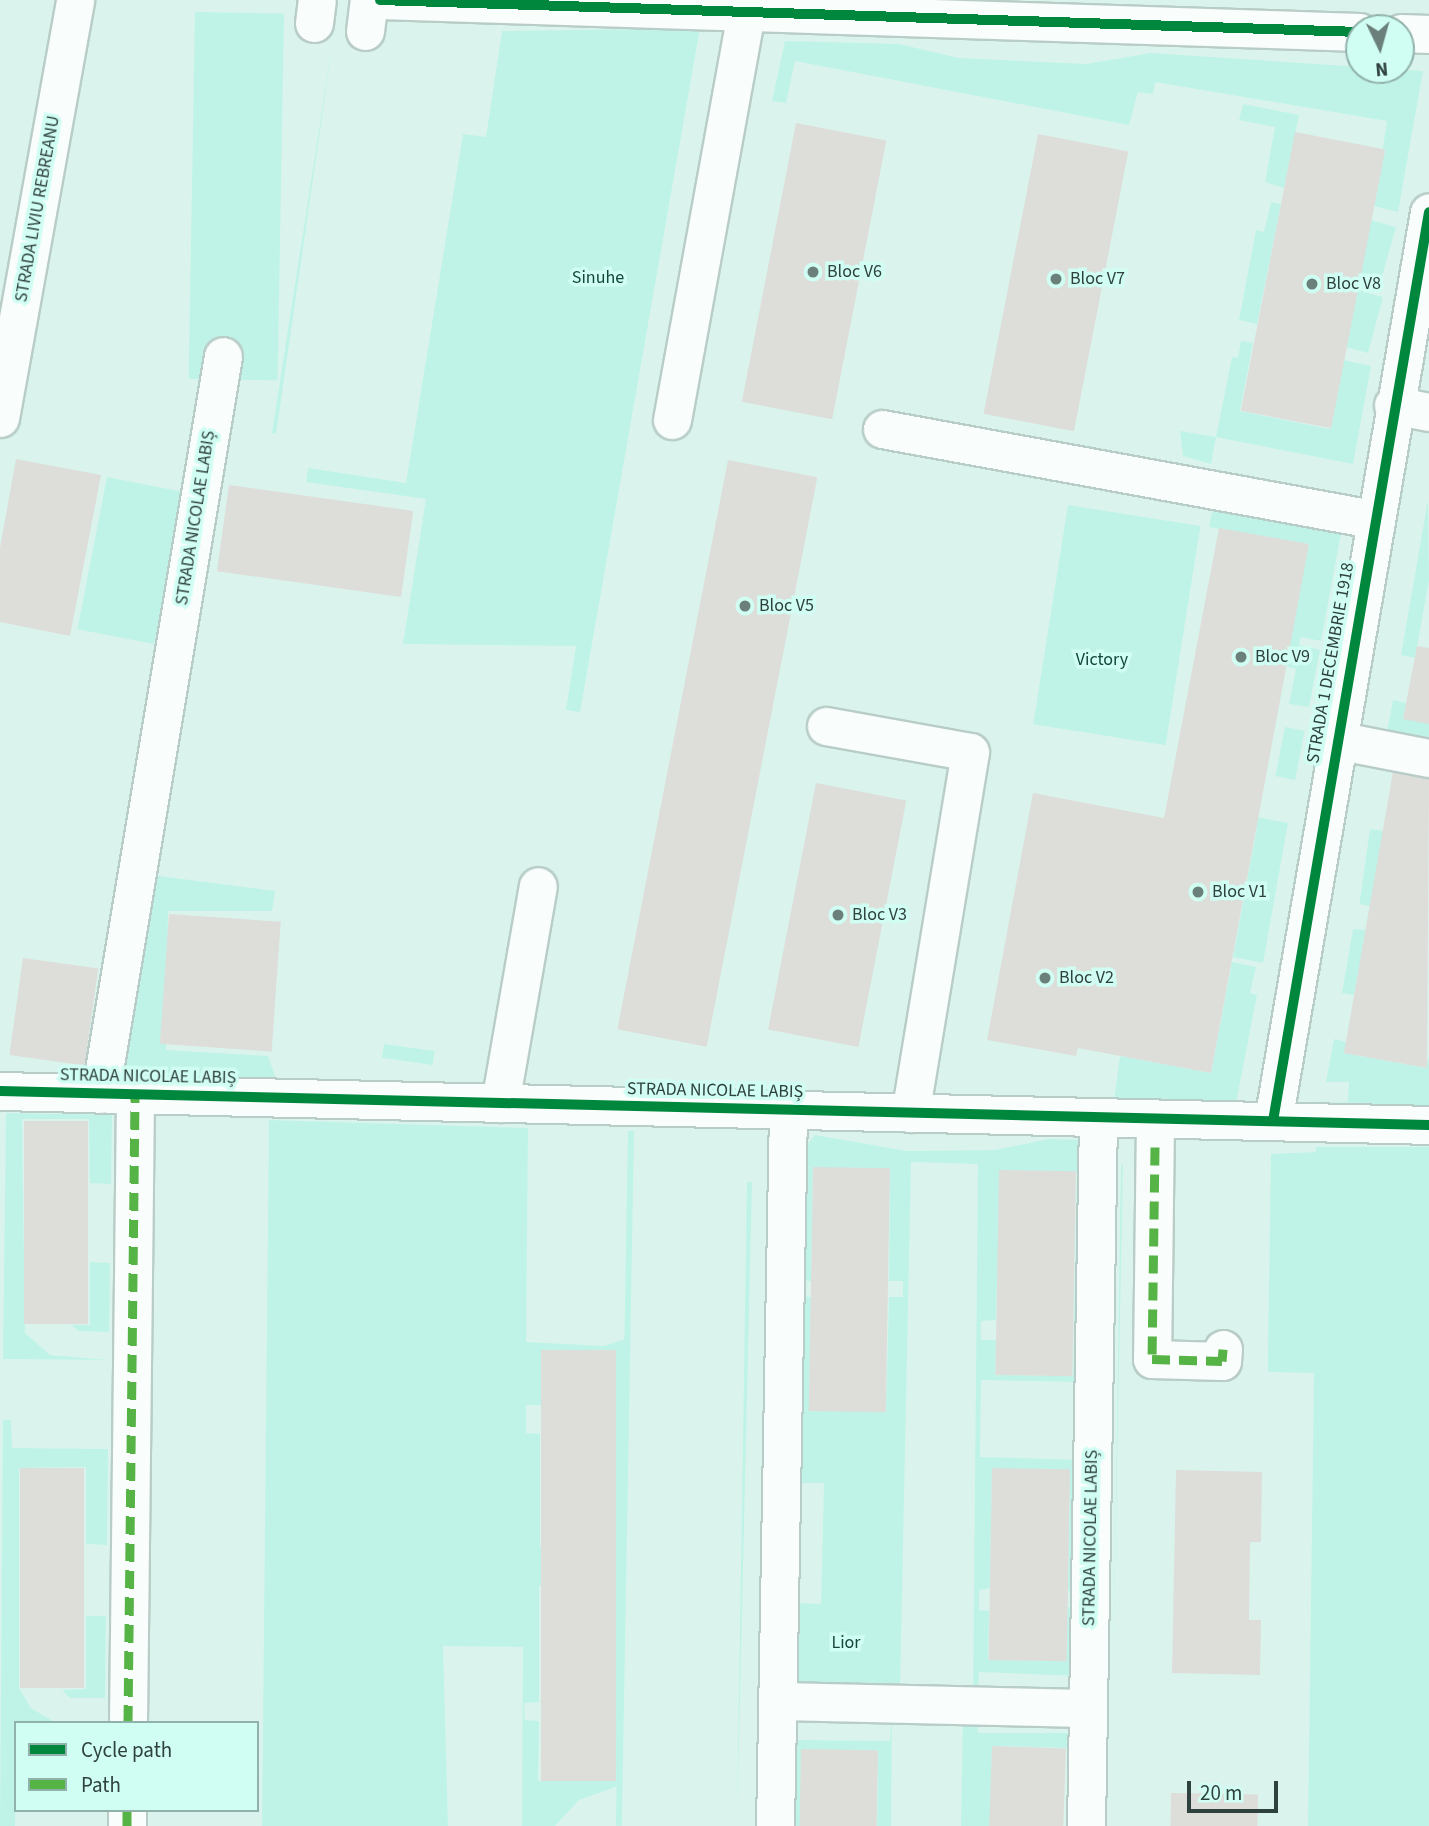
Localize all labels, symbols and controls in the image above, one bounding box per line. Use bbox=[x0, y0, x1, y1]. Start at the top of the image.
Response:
north arrow bbox=[1345, 14, 1415, 84]
text: N bbox=[1374, 54, 1389, 82]
street label: STRADA LIVIU REBREANU bbox=[11, 114, 65, 304]
place label: Bloc V6 bbox=[827, 261, 882, 283]
marker: Bloc V6 bbox=[805, 264, 821, 280]
park label: Sinuhe bbox=[572, 267, 624, 289]
place label: Bloc V7 bbox=[1070, 268, 1125, 290]
marker: Bloc V7 bbox=[1048, 271, 1064, 287]
place label: Bloc V8 bbox=[1326, 273, 1381, 295]
marker: Bloc V8 bbox=[1304, 276, 1320, 292]
street label: STRADA NICOLAE LABIȘ bbox=[172, 429, 220, 607]
street label: STRADA 1 DECEMBRIE 1918 bbox=[1303, 561, 1359, 765]
place label: Bloc V5 bbox=[759, 595, 814, 617]
marker: Bloc V5 bbox=[737, 598, 753, 614]
place label: Bloc V9 bbox=[1255, 646, 1310, 668]
park label: Victory bbox=[1076, 649, 1128, 671]
marker: Bloc V9 bbox=[1233, 649, 1249, 665]
place label: Bloc V1 bbox=[1212, 881, 1267, 903]
marker: Bloc V1 bbox=[1190, 884, 1206, 900]
place label: Bloc V3 bbox=[852, 904, 907, 926]
marker: Bloc V3 bbox=[830, 907, 846, 923]
place label: Bloc V2 bbox=[1059, 967, 1114, 989]
marker: Bloc V2 bbox=[1037, 970, 1053, 986]
street label: STRADA NICOLAE LABIȘ bbox=[60, 1065, 236, 1089]
street label: STRADA NICOLAE LABIȘ bbox=[627, 1079, 803, 1103]
street label: STRADA NICOLAE LABIȘ bbox=[1079, 1450, 1103, 1626]
park label: Lior bbox=[831, 1632, 861, 1654]
legend bbox=[14, 1721, 259, 1812]
text: Cycle path bbox=[81, 1735, 172, 1765]
scale bar bbox=[1191, 1766, 1282, 1810]
text: Path bbox=[81, 1770, 121, 1800]
text: 20 m bbox=[1200, 1778, 1242, 1808]

